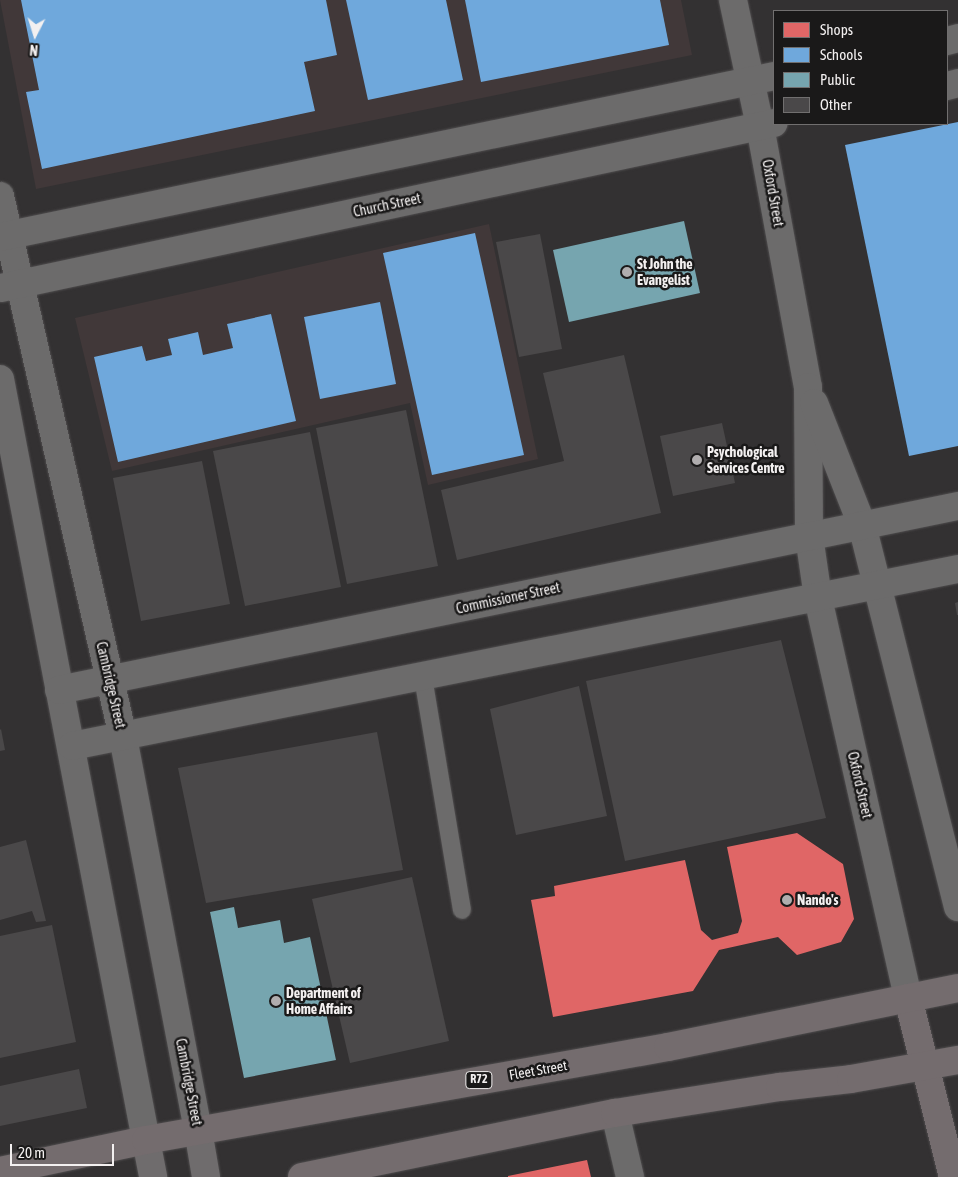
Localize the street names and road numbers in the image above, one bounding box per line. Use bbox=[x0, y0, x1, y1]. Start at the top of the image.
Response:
street label: Oxford Street bbox=[759, 158, 787, 228]
street label: Church Street bbox=[352, 190, 422, 220]
street label: Commissioner Street bbox=[454, 579, 562, 617]
street label: Cambridge Street bbox=[93, 640, 129, 730]
street label: Oxford Street bbox=[844, 750, 876, 820]
street label: Cambridge Street bbox=[172, 1037, 206, 1127]
street label: Fleet Street bbox=[508, 1057, 568, 1083]
road number: R72 bbox=[465, 1070, 493, 1090]

